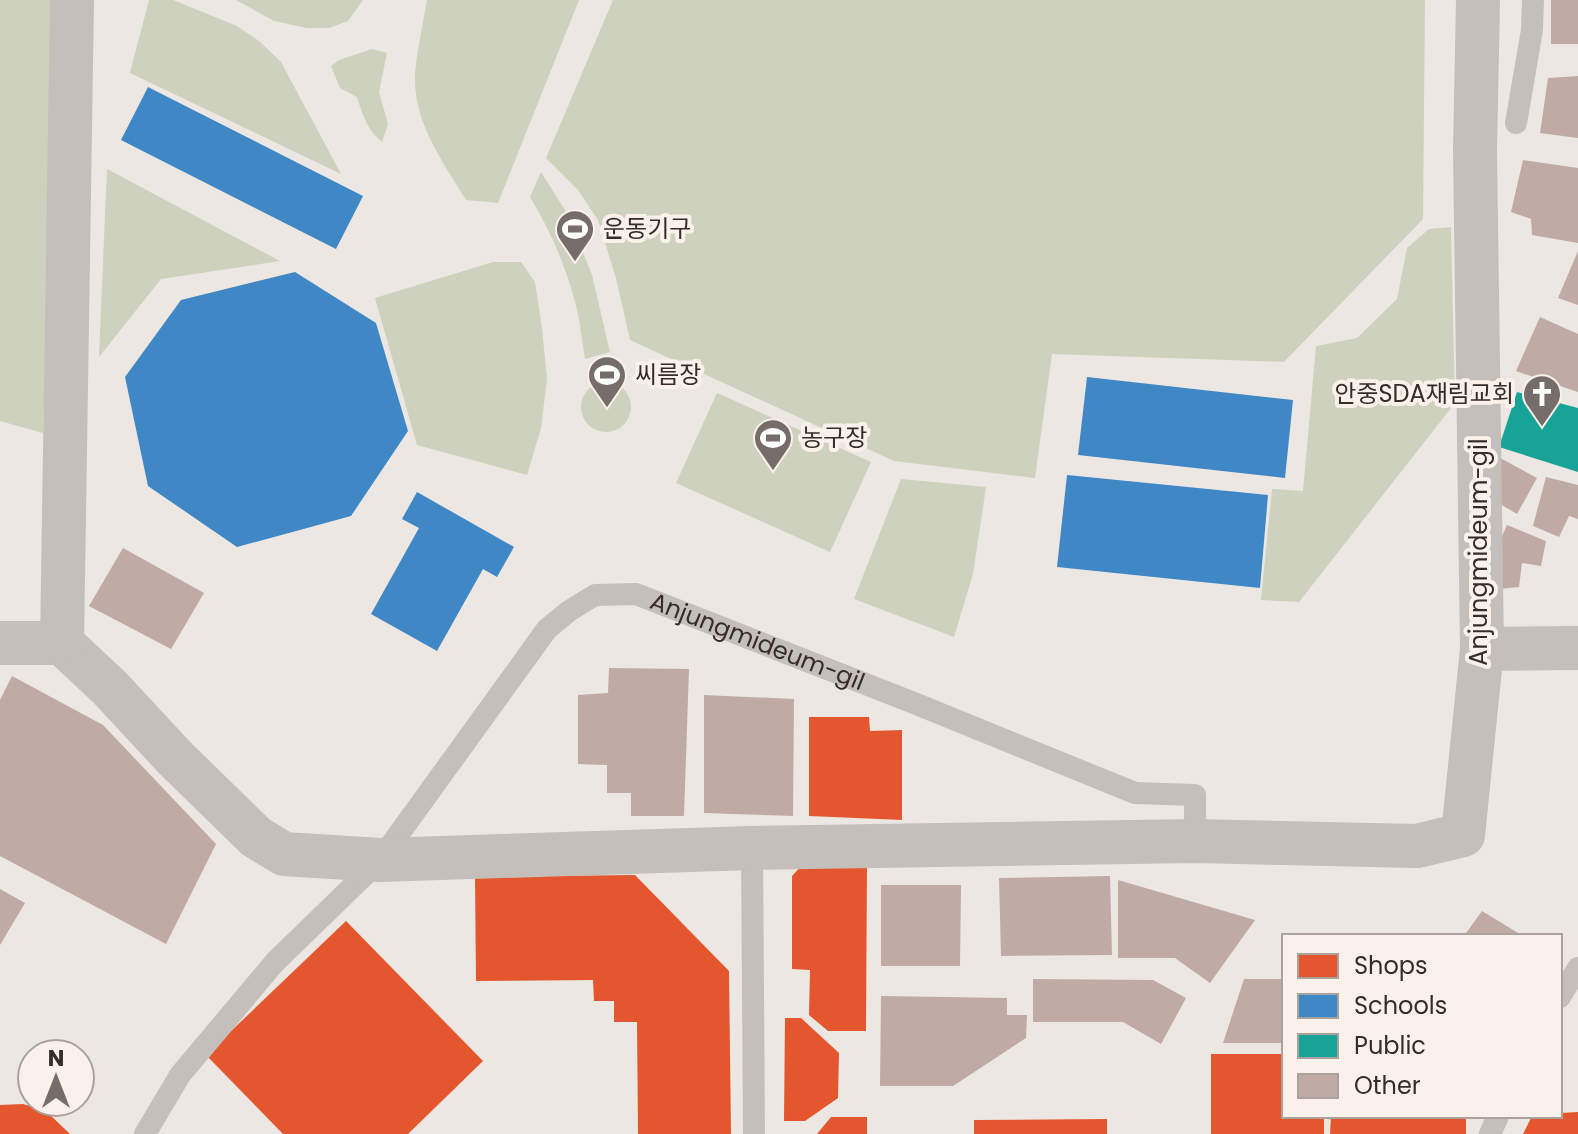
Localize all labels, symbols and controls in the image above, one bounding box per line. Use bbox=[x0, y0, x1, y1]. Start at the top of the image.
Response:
sports icon: 운동기구 bbox=[554, 208, 596, 263]
place label: 운동기구 bbox=[603, 212, 691, 245]
sports icon: 씨름장 bbox=[586, 354, 628, 409]
place label: 씨름장 bbox=[635, 358, 701, 391]
church icon: 안중SDA재림교회 bbox=[1521, 373, 1563, 428]
place label: 안중SDA재림교회 bbox=[1334, 377, 1514, 410]
sports icon: 농구장 bbox=[752, 417, 794, 472]
place label: 농구장 bbox=[801, 421, 867, 454]
street label: Anjungmideum-gil bbox=[1462, 438, 1495, 666]
street label: Anjungmideum-gil bbox=[646, 584, 870, 698]
legend bbox=[1282, 934, 1562, 1118]
text: Shops bbox=[1354, 949, 1428, 982]
text: Schools bbox=[1354, 989, 1447, 1022]
text: Public bbox=[1354, 1029, 1426, 1062]
north arrow bbox=[16, 1038, 96, 1118]
text: N bbox=[48, 1043, 64, 1074]
text: Other bbox=[1354, 1069, 1421, 1102]

